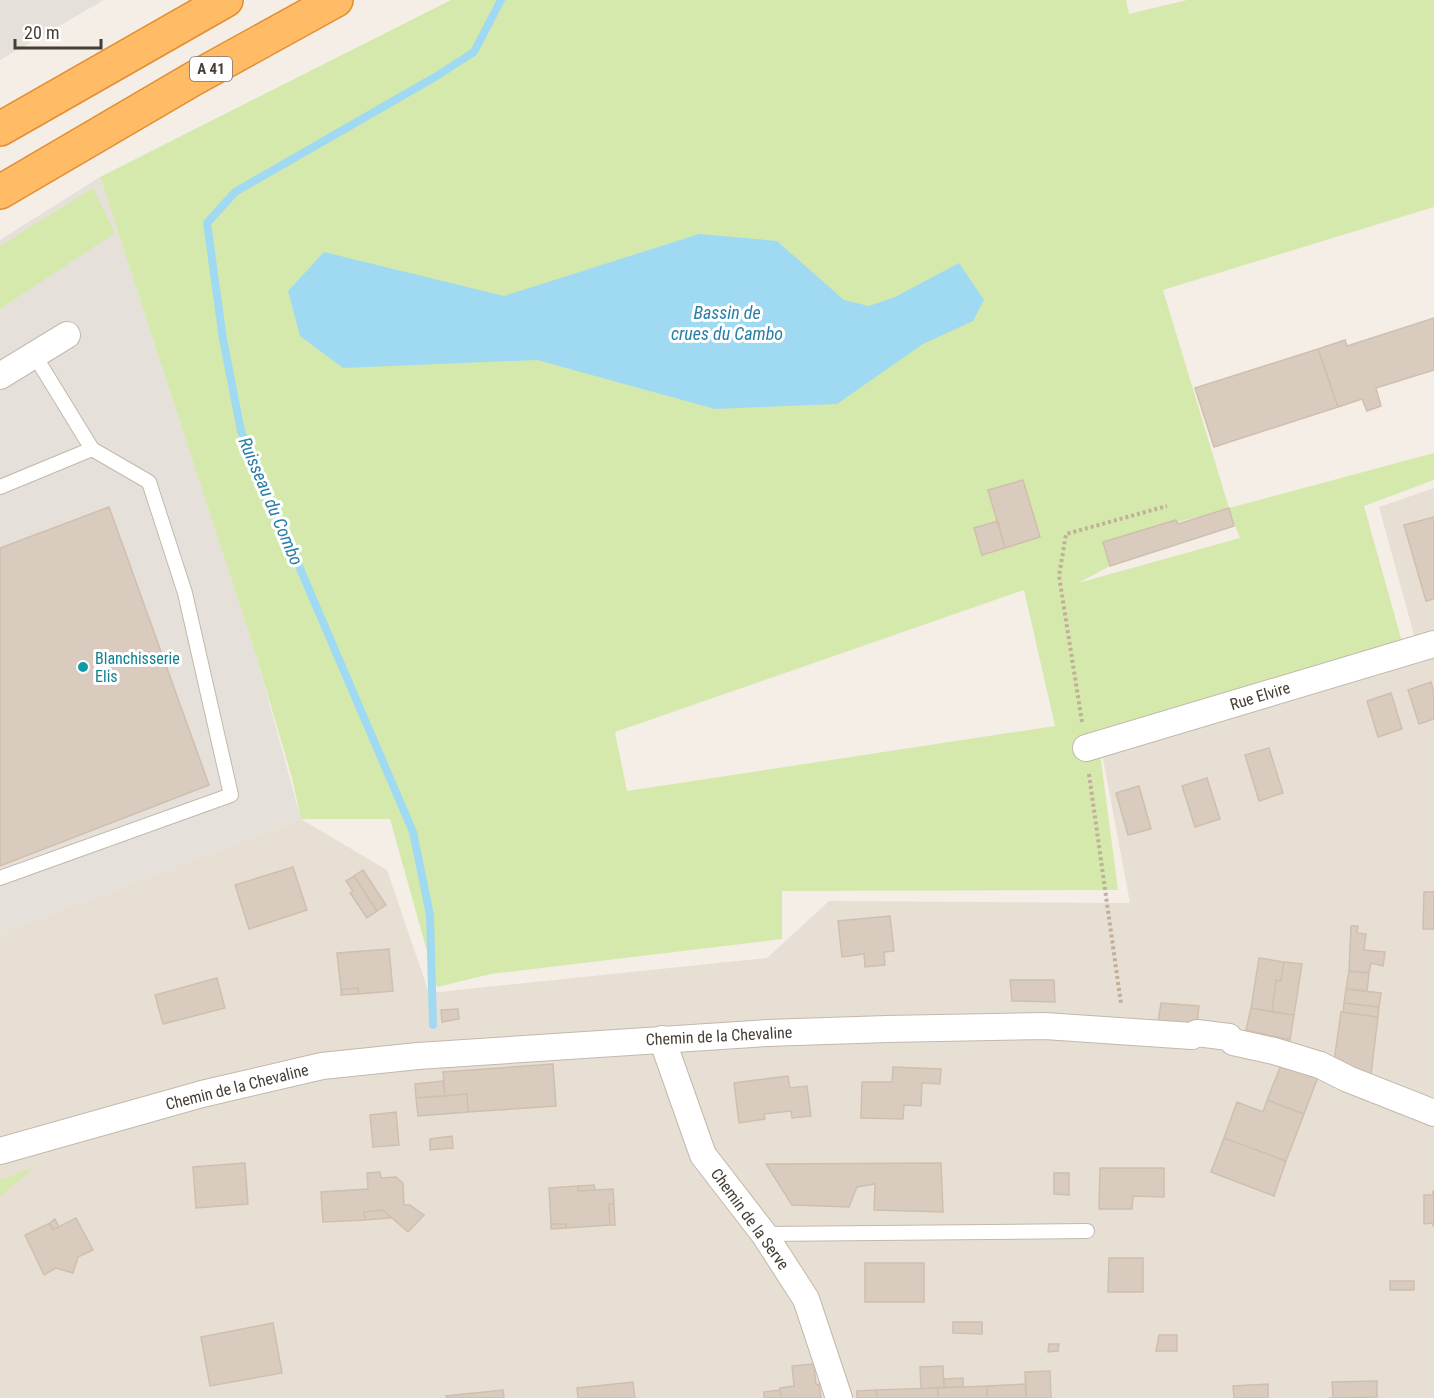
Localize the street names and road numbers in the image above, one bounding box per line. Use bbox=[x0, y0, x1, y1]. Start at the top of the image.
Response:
road number: A 41 bbox=[190, 57, 232, 81]
street label: Rue Elvire bbox=[1228, 678, 1292, 714]
street label: Chemin de la Chevaline bbox=[645, 1023, 793, 1049]
street label: Chemin de la Chevaline bbox=[164, 1060, 310, 1114]
street label: Chemin de la Serve bbox=[707, 1165, 793, 1273]

